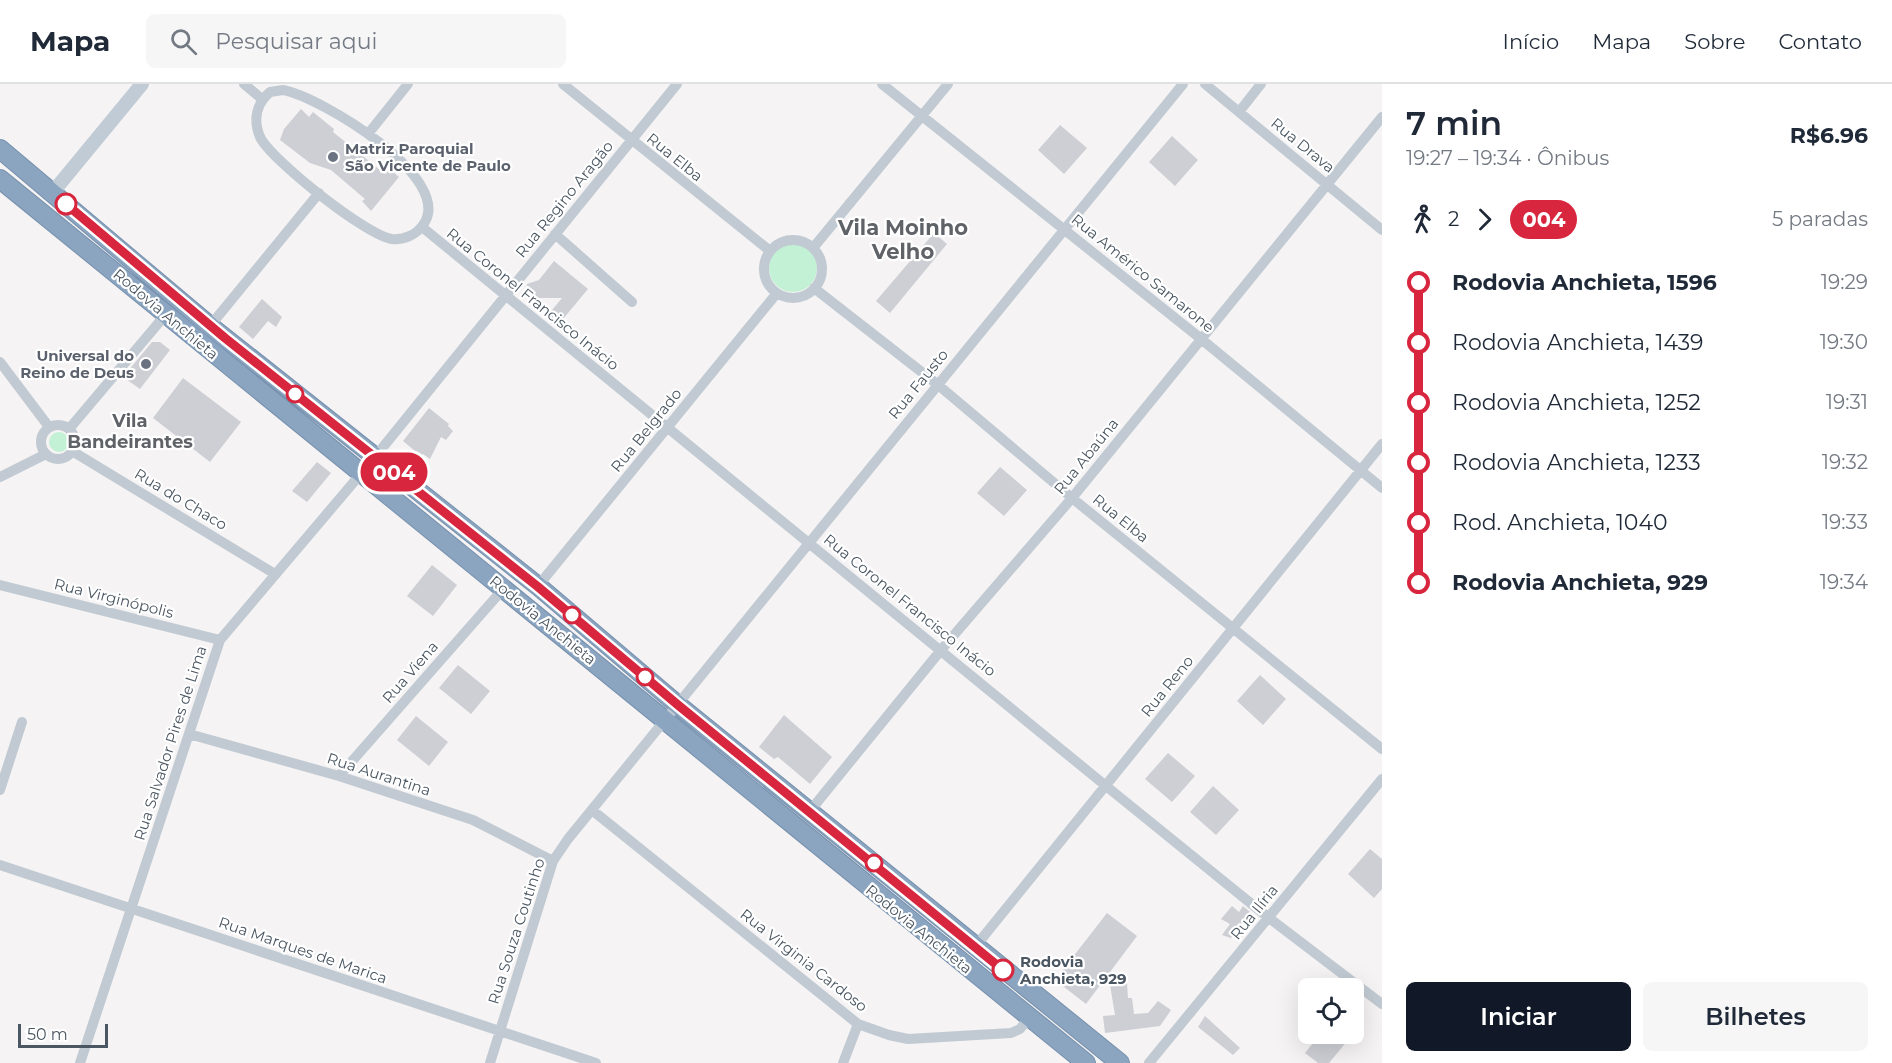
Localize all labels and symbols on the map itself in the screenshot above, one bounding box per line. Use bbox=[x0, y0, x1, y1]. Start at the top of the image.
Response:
street label: Rua Drava bbox=[1267, 113, 1339, 177]
street label: Rua Elba bbox=[643, 129, 707, 185]
street label: Rua Regino Aragão bbox=[511, 137, 617, 261]
place label: Matriz Paroquial São Vicente de Paulo bbox=[345, 139, 511, 175]
marker: Matriz Paroquial São Vicente de Paulo bbox=[326, 150, 340, 164]
unlabelled marker bbox=[55, 193, 77, 215]
street label: Rua Américo Samarone bbox=[1068, 210, 1218, 336]
district label: Vila Moinho Velho bbox=[837, 215, 968, 264]
street label: Rua Coronel Francisco Inácio bbox=[443, 224, 623, 374]
street label: Rodovia Anchieta bbox=[109, 264, 223, 364]
street label: Rua Fausto bbox=[884, 345, 952, 423]
place label: Universal do Reino de Deus bbox=[20, 346, 134, 382]
marker: Universal do Reino de Deus bbox=[139, 357, 153, 371]
street label: Rua Belgrado bbox=[606, 384, 686, 476]
unlabelled marker bbox=[286, 385, 304, 403]
district label: Vila Bandeirantes bbox=[67, 410, 193, 453]
street label: Rua Abaúna bbox=[1050, 414, 1122, 498]
line badge: 004 bbox=[360, 452, 428, 492]
street label: Rua do Chaco bbox=[131, 464, 231, 534]
street label: Rua Elba bbox=[1089, 490, 1153, 546]
street label: Rua Coronel Francisco Inácio bbox=[820, 530, 1000, 680]
street label: Rodovia Anchieta bbox=[486, 571, 600, 669]
street label: Rua Virginópolis bbox=[52, 574, 176, 622]
unlabelled marker bbox=[563, 606, 581, 624]
street label: Rua Viena bbox=[378, 637, 442, 707]
street label: Rua Salvador Pires de Lima bbox=[129, 643, 211, 843]
street label: Rua Reno bbox=[1137, 652, 1197, 720]
unlabelled marker bbox=[636, 668, 654, 686]
street label: Rua Aurantina bbox=[325, 748, 433, 800]
unlabelled marker bbox=[865, 854, 883, 872]
street label: Rua Souza Coutinho bbox=[483, 856, 549, 1006]
street label: Rodovia Anchieta bbox=[862, 880, 976, 978]
street label: Rua Ilíria bbox=[1226, 881, 1282, 943]
street label: Rua Virginia Cardoso bbox=[736, 904, 872, 1016]
street label: Rua Marques de Marica bbox=[216, 912, 390, 988]
place label: Rodovia Anchieta, 929 bbox=[1019, 952, 1127, 988]
marker: Rodovia Anchieta, 929 bbox=[992, 959, 1014, 981]
scale bar bbox=[18, 1021, 108, 1048]

